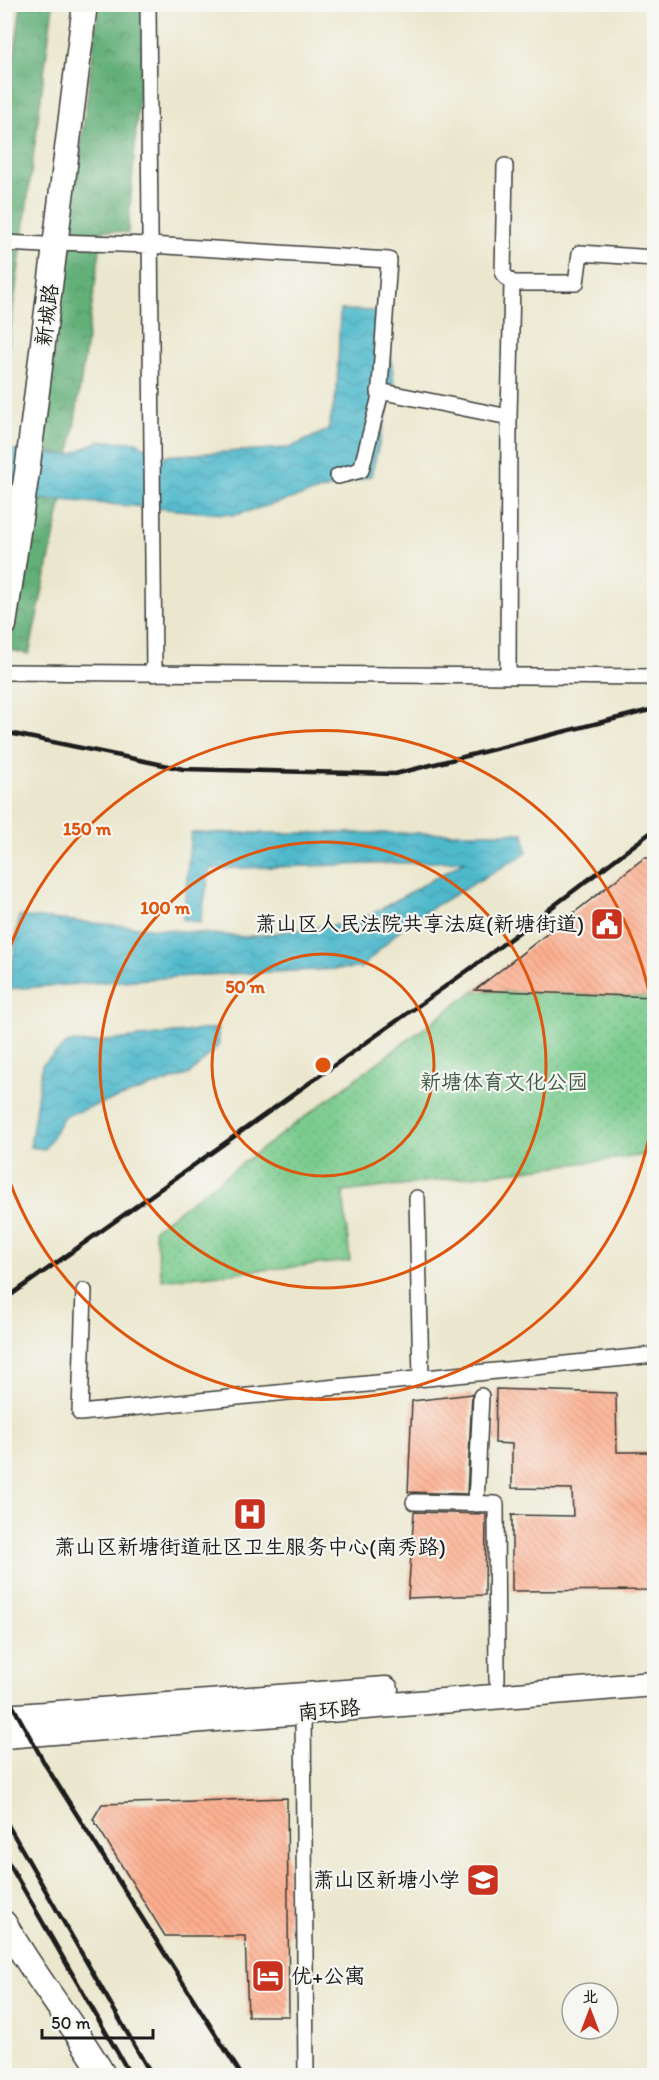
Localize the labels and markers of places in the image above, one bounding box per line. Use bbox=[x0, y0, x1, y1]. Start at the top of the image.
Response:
public building icon: 萧山区人民法院共享法庭(新塘街道) bbox=[589, 906, 625, 942]
place label: 萧山区人民法院共享法庭(新塘街道) bbox=[255, 911, 584, 936]
centre of rings bbox=[313, 1055, 333, 1075]
hospital icon: 萧山区新塘街道社区卫生服务中心(南秀路) bbox=[232, 1496, 268, 1532]
place label: 萧山区新塘街道社区卫生服务中心(南秀路) bbox=[54, 1534, 446, 1559]
school or university icon: 萧山区新塘小学 bbox=[465, 1862, 501, 1898]
place label: 萧山区新塘小学 bbox=[313, 1867, 460, 1892]
hotel icon: 优+公寓 bbox=[250, 1958, 286, 1994]
place label: 优+公寓 bbox=[291, 1963, 365, 1988]

